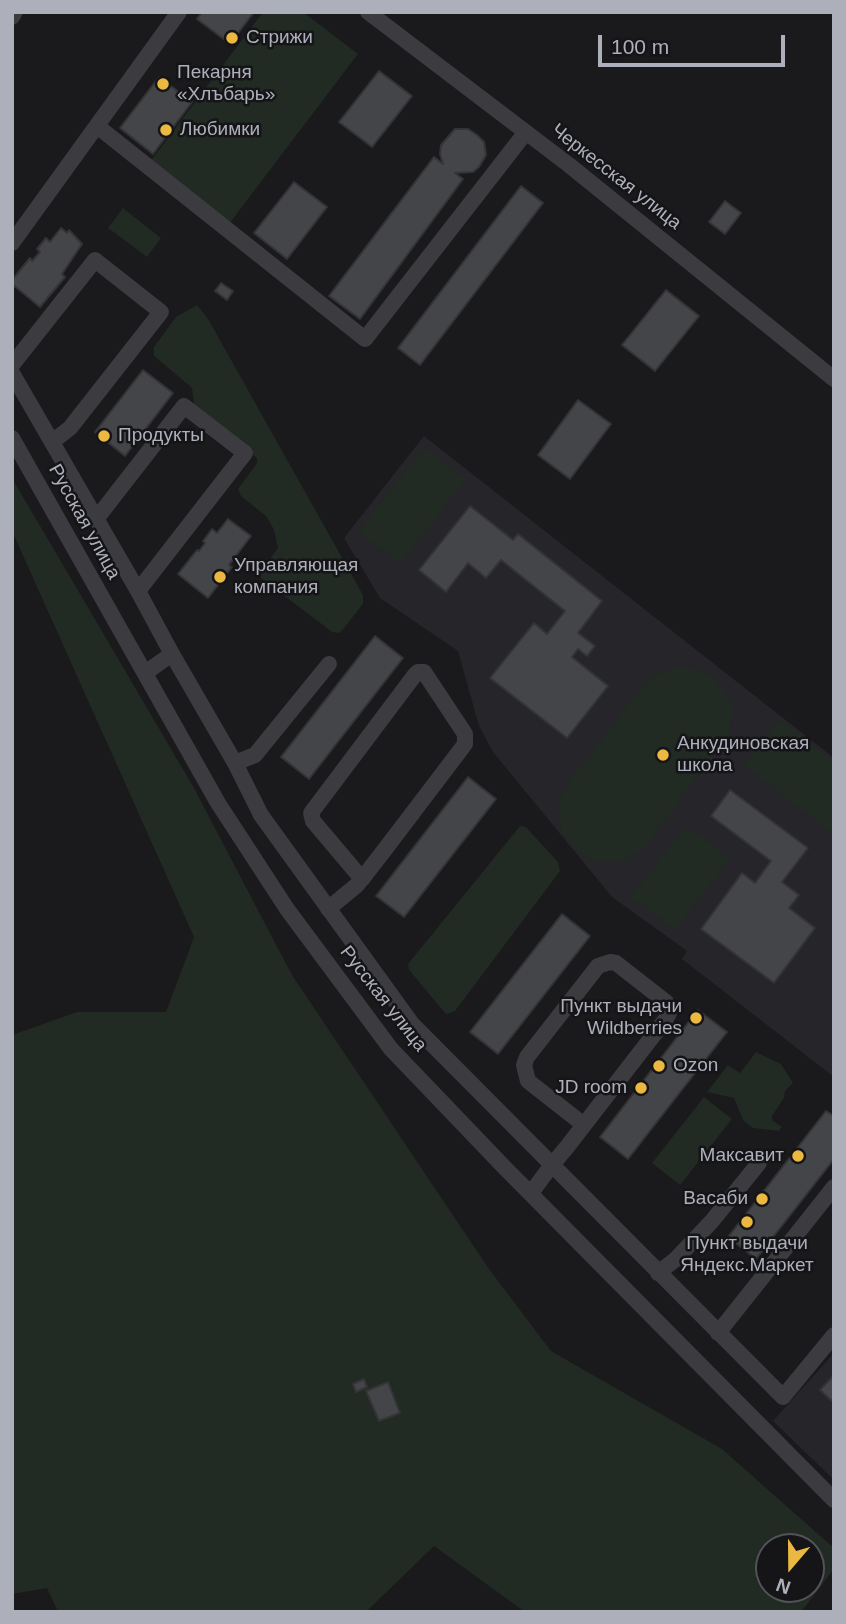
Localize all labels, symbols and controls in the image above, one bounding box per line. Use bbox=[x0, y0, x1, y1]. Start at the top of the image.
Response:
scale bar bbox=[601, 21, 788, 65]
place label: Стрижи bbox=[246, 27, 313, 49]
marker: Стрижи bbox=[224, 30, 240, 46]
text: 100 m bbox=[611, 35, 669, 58]
place label: Пекарня «Хлъбарь» bbox=[177, 62, 275, 106]
marker: Пекарня «Хлъбарь» bbox=[155, 76, 171, 92]
place label: Любимки bbox=[180, 119, 260, 141]
street label: Черкесская улица bbox=[546, 119, 686, 235]
marker: Любимки bbox=[158, 122, 174, 138]
place label: Продукты bbox=[118, 425, 204, 447]
marker: Продукты bbox=[96, 428, 112, 444]
street label: Русская улица bbox=[43, 460, 125, 584]
place label: Управляющая компания bbox=[234, 555, 358, 599]
marker: Управляющая компания bbox=[212, 569, 228, 585]
place label: Анкудиновская школа bbox=[677, 733, 809, 777]
marker: Анкудиновская школа bbox=[655, 747, 671, 763]
street label: Русская улица bbox=[335, 942, 431, 1056]
place label: Пункт выдачи Wildberries bbox=[560, 996, 682, 1040]
marker: Пункт выдачи Wildberries bbox=[688, 1010, 704, 1026]
place label: Ozon bbox=[673, 1055, 718, 1077]
marker: Ozon bbox=[651, 1058, 667, 1074]
place label: JD room bbox=[555, 1077, 627, 1099]
marker: JD room bbox=[633, 1080, 649, 1096]
place label: Максавит bbox=[699, 1145, 784, 1167]
marker: Максавит bbox=[790, 1148, 806, 1164]
place label: Васаби bbox=[683, 1188, 748, 1210]
marker: Васаби bbox=[754, 1191, 770, 1207]
marker: Пункт выдачи Яндекс.Маркет bbox=[739, 1214, 755, 1230]
place label: Пункт выдачи Яндекс.Маркет bbox=[680, 1233, 814, 1277]
north arrow bbox=[755, 1533, 825, 1603]
text: N bbox=[773, 1574, 793, 1599]

